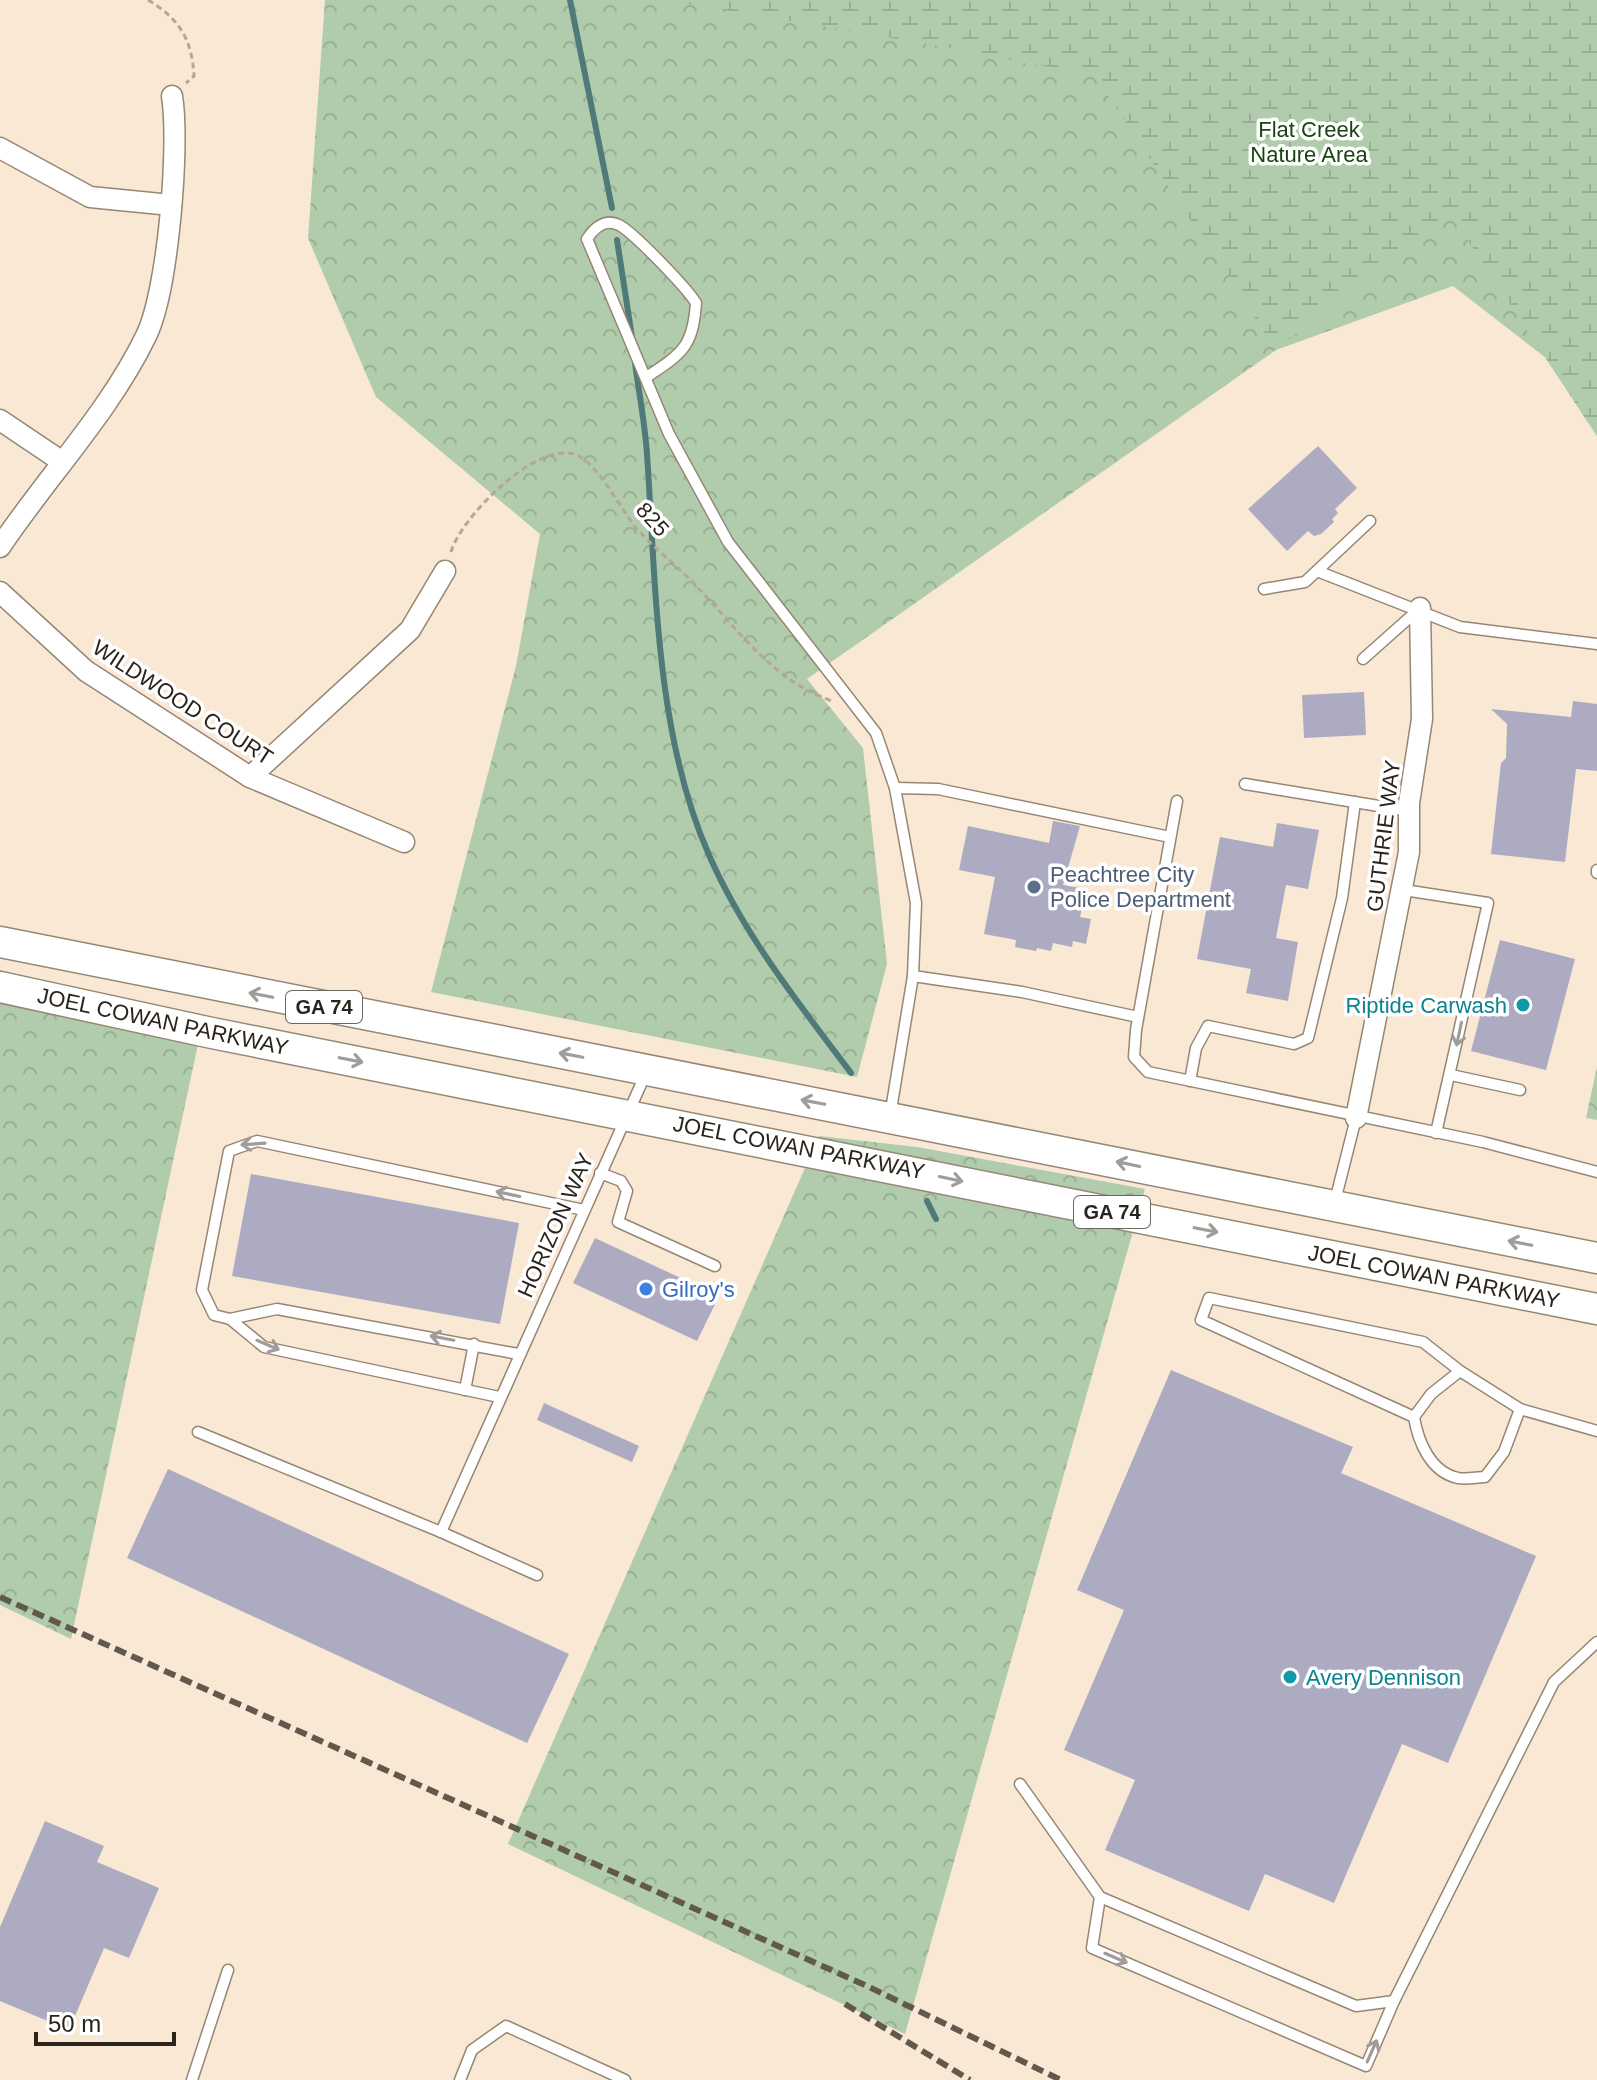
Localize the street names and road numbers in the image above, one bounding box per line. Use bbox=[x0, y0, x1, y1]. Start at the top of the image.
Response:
street label: 825 bbox=[631, 497, 674, 541]
street label: WILDWOOD COURT bbox=[88, 635, 278, 770]
street label: GUTHRIE WAY bbox=[1362, 758, 1405, 913]
street label: JOEL COWAN PARKWAY bbox=[35, 983, 291, 1060]
road number: GA 74 bbox=[286, 991, 362, 1023]
street label: JOEL COWAN PARKWAY bbox=[671, 1111, 927, 1184]
street label: HORIZON WAY bbox=[512, 1149, 599, 1301]
road number: GA 74 bbox=[1074, 1196, 1150, 1228]
street label: JOEL COWAN PARKWAY bbox=[1306, 1240, 1562, 1313]

